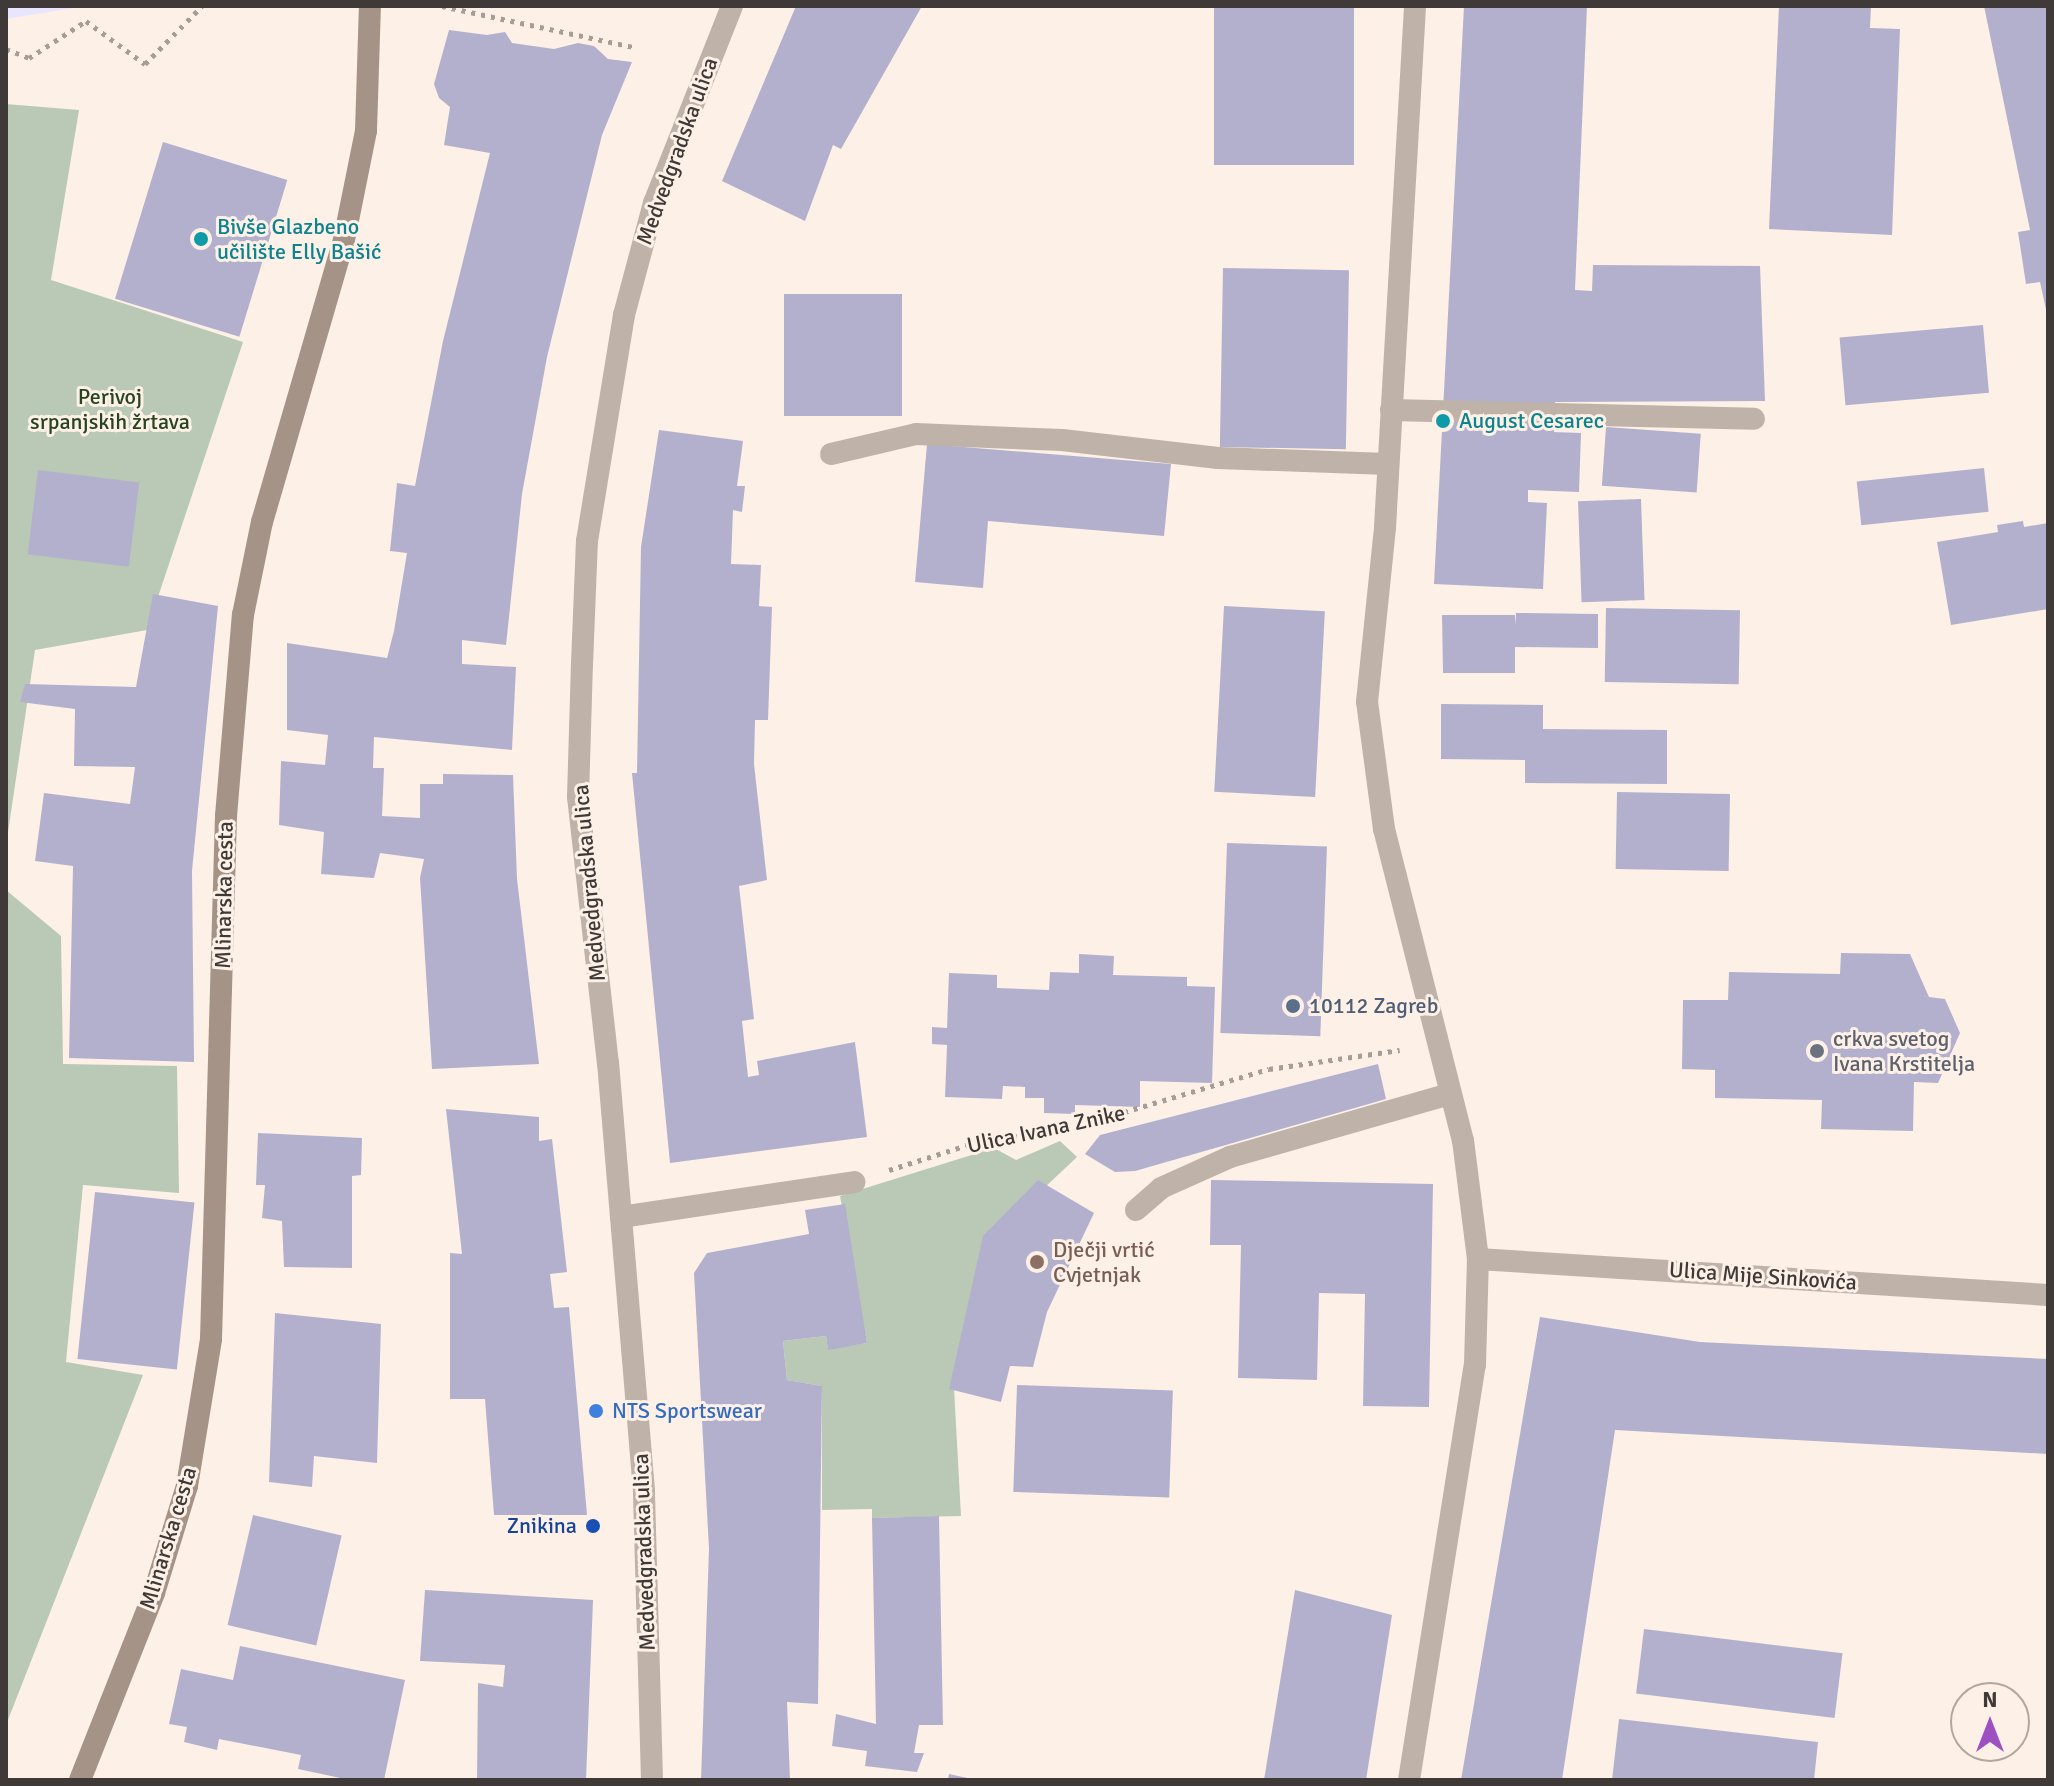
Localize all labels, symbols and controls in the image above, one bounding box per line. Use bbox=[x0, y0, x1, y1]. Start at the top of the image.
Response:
street label: Medvedgradska ulica bbox=[631, 54, 723, 248]
place label: Bivše Glazbeno učilište Elly Bašić bbox=[217, 213, 381, 264]
marker: Bivše Glazbeno učilište Elly Bašić bbox=[192, 230, 210, 248]
park label: Perivoj srpanjskih žrtava bbox=[30, 383, 190, 434]
place label: August Cesarec bbox=[1459, 408, 1604, 434]
marker: August Cesarec bbox=[1434, 412, 1452, 430]
street label: Medvedgradska ulica bbox=[567, 783, 611, 983]
street label: Mlinarska cesta bbox=[210, 821, 238, 969]
place label: 10112 Zagreb bbox=[1309, 993, 1438, 1019]
marker: 10112 Zagreb bbox=[1284, 997, 1302, 1015]
place label: crkva svetog Ivana Krstitelja bbox=[1833, 1025, 1975, 1076]
marker: crkva svetog Ivana Krstitelja bbox=[1808, 1042, 1826, 1060]
street label: Ulica Ivana Znike bbox=[965, 1099, 1127, 1159]
place label: Dječji vrtić Cvjetnjak bbox=[1053, 1236, 1155, 1288]
marker: Dječji vrtić Cvjetnjak bbox=[1028, 1253, 1046, 1271]
street label: Ulica Mije Sinkovića bbox=[1668, 1256, 1858, 1296]
place label: NTS Sportswear bbox=[612, 1398, 762, 1424]
marker: NTS Sportswear bbox=[587, 1402, 605, 1420]
street label: Medvedgradska ulica bbox=[627, 1453, 661, 1651]
street label: Mlinarska cesta bbox=[134, 1464, 202, 1612]
place label: Znikina bbox=[507, 1513, 577, 1539]
marker: Znikina bbox=[584, 1517, 602, 1535]
north arrow bbox=[1950, 1682, 2030, 1762]
text: N bbox=[1982, 1686, 1998, 1713]

